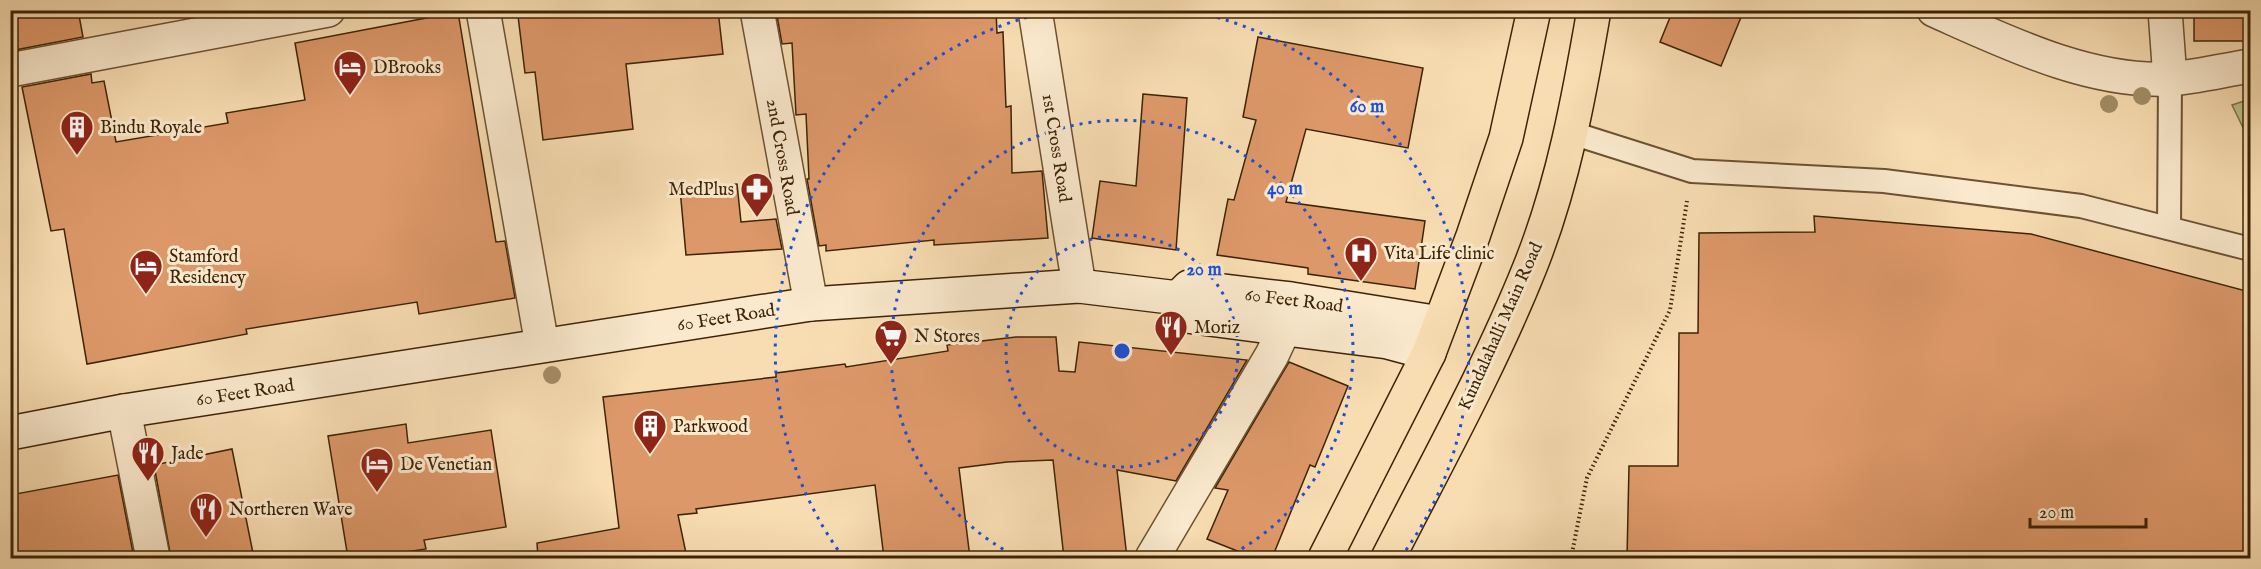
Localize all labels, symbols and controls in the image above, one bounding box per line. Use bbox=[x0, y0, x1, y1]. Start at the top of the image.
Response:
hotel icon: DBrooks bbox=[332, 49, 368, 96]
place label: DBrooks bbox=[373, 57, 441, 80]
street label: 1st Cross Road bbox=[1036, 92, 1076, 205]
text: 60 m bbox=[1350, 96, 1384, 119]
street label: 2nd Cross Road bbox=[760, 97, 803, 218]
building icon: Bindu Royale bbox=[59, 109, 95, 156]
place label: Bindu Royale bbox=[100, 117, 202, 140]
pharmacy icon: MedPlus bbox=[739, 171, 775, 218]
text: 40 m bbox=[1267, 178, 1303, 201]
place label: MedPlus bbox=[668, 179, 734, 202]
hospital icon: Vita Life clinic bbox=[1343, 235, 1379, 282]
street label: Kundalahalli Main Road bbox=[1454, 239, 1549, 414]
place label: Vita Life clinic bbox=[1383, 243, 1494, 266]
place label: Stamford Residency bbox=[169, 246, 246, 290]
hotel icon: Stamford Residency bbox=[128, 248, 164, 295]
text: 20 m bbox=[1186, 259, 1222, 282]
street label: 60 Feet Road bbox=[1243, 284, 1345, 319]
street label: 60 Feet Road bbox=[676, 299, 777, 338]
restaurant icon: Moriz bbox=[1153, 309, 1189, 356]
place label: Moriz bbox=[1194, 317, 1240, 340]
supermarket icon: N Stores bbox=[873, 318, 909, 365]
place label: N Stores bbox=[914, 326, 980, 349]
centre of rings bbox=[1112, 341, 1132, 361]
street label: 60 Feet Road bbox=[195, 374, 296, 413]
building icon: Parkwood bbox=[632, 408, 668, 455]
place label: Parkwood bbox=[673, 416, 748, 439]
restaurant icon: Jade bbox=[130, 435, 166, 482]
place label: Jade bbox=[169, 443, 204, 466]
hotel icon: De Venetian bbox=[359, 446, 395, 493]
place label: De Venetian bbox=[400, 454, 492, 477]
restaurant icon: Northeren Wave bbox=[188, 491, 224, 538]
scale bar bbox=[2030, 491, 2146, 529]
place label: Northeren Wave bbox=[229, 499, 352, 522]
text: 20 m bbox=[2039, 502, 2074, 525]

